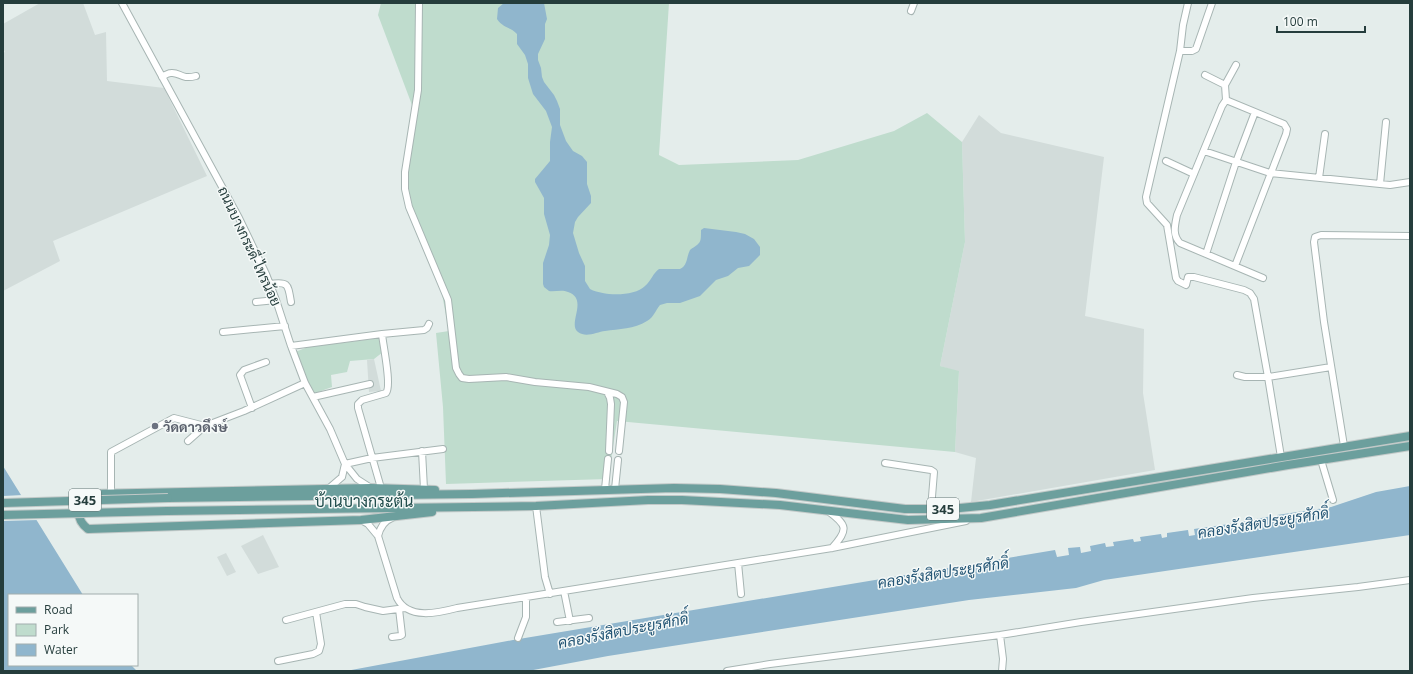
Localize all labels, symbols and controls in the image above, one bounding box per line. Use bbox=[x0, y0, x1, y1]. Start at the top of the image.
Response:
scale bar bbox=[1277, 8, 1365, 34]
text: 100 m bbox=[1283, 13, 1318, 30]
street label: ถนนบางกระดี่-ไทรน้อย bbox=[214, 182, 288, 309]
place label: วัดดาวดึงษ์ bbox=[163, 417, 229, 436]
marker: วัดดาวดึงษ์ bbox=[150, 421, 160, 431]
road number: 345 bbox=[69, 489, 101, 511]
district label: บ้านบางกระต้น bbox=[314, 490, 414, 512]
water label: คลองรังสิตประยูรศักดิ์ bbox=[1195, 497, 1333, 543]
road number: 345 bbox=[927, 498, 959, 520]
water label: คลองรังสิตประยูรศักดิ์ bbox=[875, 547, 1013, 593]
legend bbox=[8, 594, 138, 666]
text: Road bbox=[44, 601, 73, 618]
water label: คลองรังสิตประยูรศักดิ์ bbox=[555, 603, 693, 653]
text: Park bbox=[44, 621, 70, 638]
text: Water bbox=[44, 641, 78, 658]

